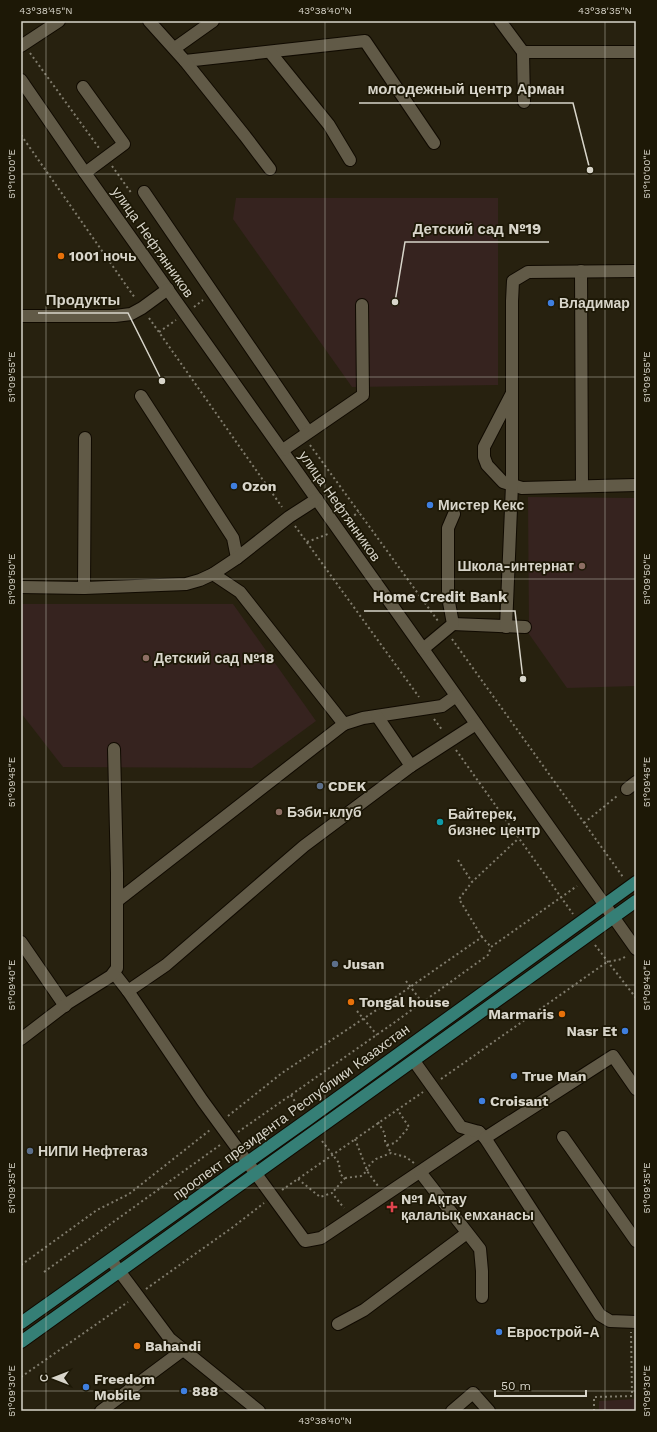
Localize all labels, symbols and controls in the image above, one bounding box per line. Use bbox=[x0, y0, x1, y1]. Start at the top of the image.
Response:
text: 43°38'45"N bbox=[19, 5, 73, 16]
text: 43°38'40"N bbox=[298, 5, 352, 16]
text: 43°38'35"N bbox=[578, 5, 632, 16]
callout: молодежный центр Арман bbox=[359, 76, 573, 103]
text: молодежный центр Арман bbox=[367, 80, 565, 98]
text: 51°10'00"E bbox=[6, 149, 17, 199]
text: 51°10'00"E bbox=[641, 149, 652, 199]
street label: улица Нефтянников bbox=[109, 184, 197, 300]
callout: Детский сад №19 bbox=[405, 215, 549, 242]
text: Детский сад №19 bbox=[413, 220, 541, 238]
place label: 1001 ночь bbox=[69, 248, 137, 264]
marker: 1001 ночь bbox=[56, 251, 66, 261]
callout: Продукты bbox=[38, 286, 128, 313]
text: Продукты bbox=[46, 291, 120, 309]
place label: Владимар bbox=[559, 295, 630, 311]
marker: Владимар bbox=[546, 298, 556, 308]
text: 51°09'55"E bbox=[6, 351, 17, 403]
text: 51°09'55"E bbox=[641, 351, 652, 403]
street label: улица Нефтянников bbox=[296, 448, 384, 564]
place label: Ozon bbox=[242, 478, 277, 494]
marker: Ozon bbox=[229, 481, 239, 491]
place label: Мистер Кекс bbox=[438, 497, 524, 513]
marker: Мистер Кекс bbox=[425, 500, 435, 510]
text: 51°09'50"E bbox=[6, 553, 17, 605]
text: 51°09'50"E bbox=[641, 553, 652, 605]
place label: Школа-интернат bbox=[457, 558, 574, 574]
marker: Школа-интернат bbox=[577, 561, 587, 571]
callout: Home Credit Bank bbox=[364, 584, 515, 611]
text: Home Credit Bank bbox=[373, 588, 508, 606]
place label: Детский сад №18 bbox=[154, 650, 274, 666]
marker: Детский сад №18 bbox=[141, 653, 151, 663]
text: 51°09'45"E bbox=[6, 757, 17, 807]
text: 51°09'45"E bbox=[641, 757, 652, 807]
place label: CDEK bbox=[328, 778, 366, 794]
marker: CDEK bbox=[315, 781, 325, 791]
place label: Бэби-клуб bbox=[287, 804, 362, 820]
place label: Байтерек, бизнес центр bbox=[448, 806, 540, 838]
marker: Бэби-клуб bbox=[274, 807, 284, 817]
marker: Байтерек, бизнес центр bbox=[435, 817, 445, 827]
place label: Jusan bbox=[343, 956, 385, 972]
marker: Jusan bbox=[330, 959, 340, 969]
text: 51°09'40"E bbox=[6, 960, 17, 1010]
text: 51°09'40"E bbox=[641, 960, 652, 1010]
place label: Tongal house bbox=[359, 994, 450, 1010]
marker: Tongal house bbox=[346, 997, 356, 1007]
place label: Marmaris bbox=[488, 1006, 555, 1022]
marker: Marmaris bbox=[557, 1009, 567, 1019]
street label: проспект президента Республики Казахстан bbox=[170, 1021, 412, 1203]
place label: Nasr Et bbox=[566, 1023, 617, 1039]
marker: Nasr Et bbox=[620, 1026, 630, 1036]
place label: True Man bbox=[522, 1068, 587, 1084]
marker: True Man bbox=[509, 1071, 519, 1081]
place label: Croisant bbox=[490, 1093, 548, 1109]
marker: Croisant bbox=[477, 1096, 487, 1106]
place label: НИПИ Нефтегаз bbox=[38, 1143, 148, 1159]
marker: НИПИ Нефтегаз bbox=[25, 1146, 35, 1156]
text: 51°09'35"E bbox=[6, 1162, 17, 1214]
text: 51°09'35"E bbox=[641, 1162, 652, 1214]
place label: №1 Ақтау қалалық емханасы bbox=[401, 1191, 534, 1223]
marker: №1 Ақтау қалалық емханасы bbox=[386, 1201, 398, 1213]
place label: Еврострой-А bbox=[507, 1324, 600, 1340]
marker: Еврострой-А bbox=[494, 1327, 504, 1337]
place label: Bahandi bbox=[145, 1338, 201, 1354]
marker: Bahandi bbox=[132, 1341, 142, 1351]
north arrow bbox=[34, 1358, 74, 1398]
text: 51°09'30"E bbox=[6, 1365, 17, 1417]
text: 51°09'30"E bbox=[641, 1365, 652, 1417]
place label: Freedom Mobile bbox=[94, 1371, 155, 1403]
scale bar bbox=[495, 1372, 586, 1398]
text: С bbox=[38, 1374, 51, 1382]
text: 50 m bbox=[501, 1379, 531, 1393]
marker: Freedom Mobile bbox=[81, 1382, 91, 1392]
place label: 888 bbox=[192, 1383, 219, 1399]
marker: 888 bbox=[179, 1386, 189, 1396]
text: 43°38'40"N bbox=[298, 1415, 352, 1426]

